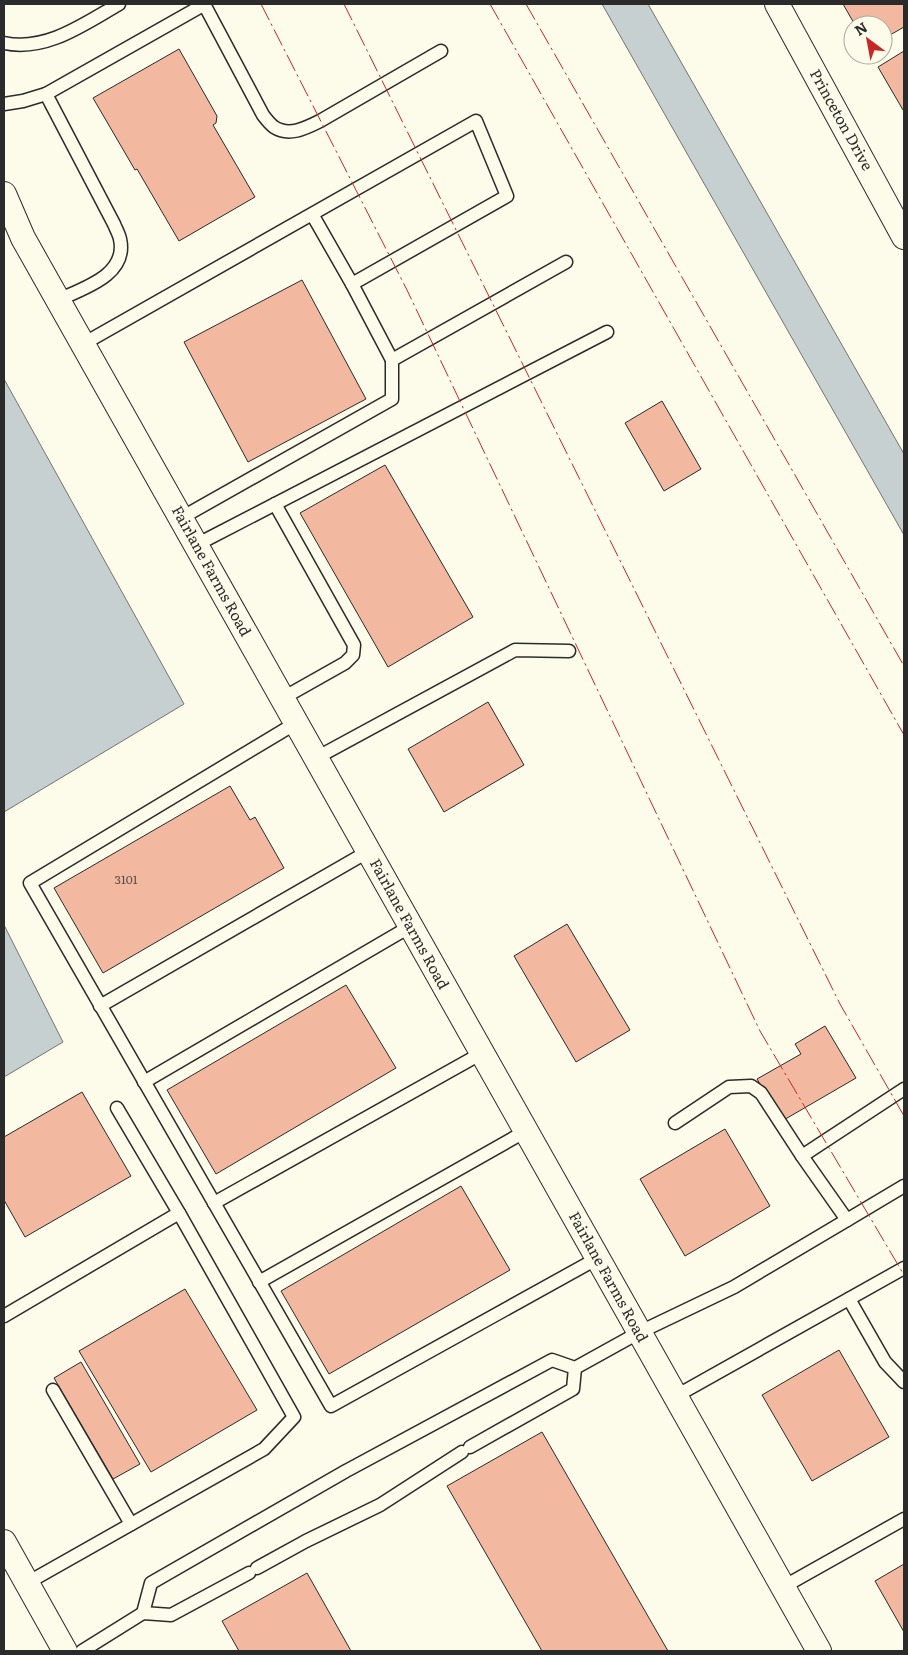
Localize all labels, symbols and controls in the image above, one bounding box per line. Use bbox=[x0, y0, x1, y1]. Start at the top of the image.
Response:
north arrow bbox=[843, 15, 893, 65]
text: N bbox=[850, 16, 871, 40]
street label: Princeton Drive bbox=[805, 64, 880, 174]
street label: Fairlane Farms Road bbox=[167, 501, 258, 640]
street label: Fairlane Farms Road bbox=[365, 854, 456, 993]
house number: 3101 bbox=[114, 870, 138, 888]
street label: Fairlane Farms Road bbox=[564, 1207, 655, 1346]

